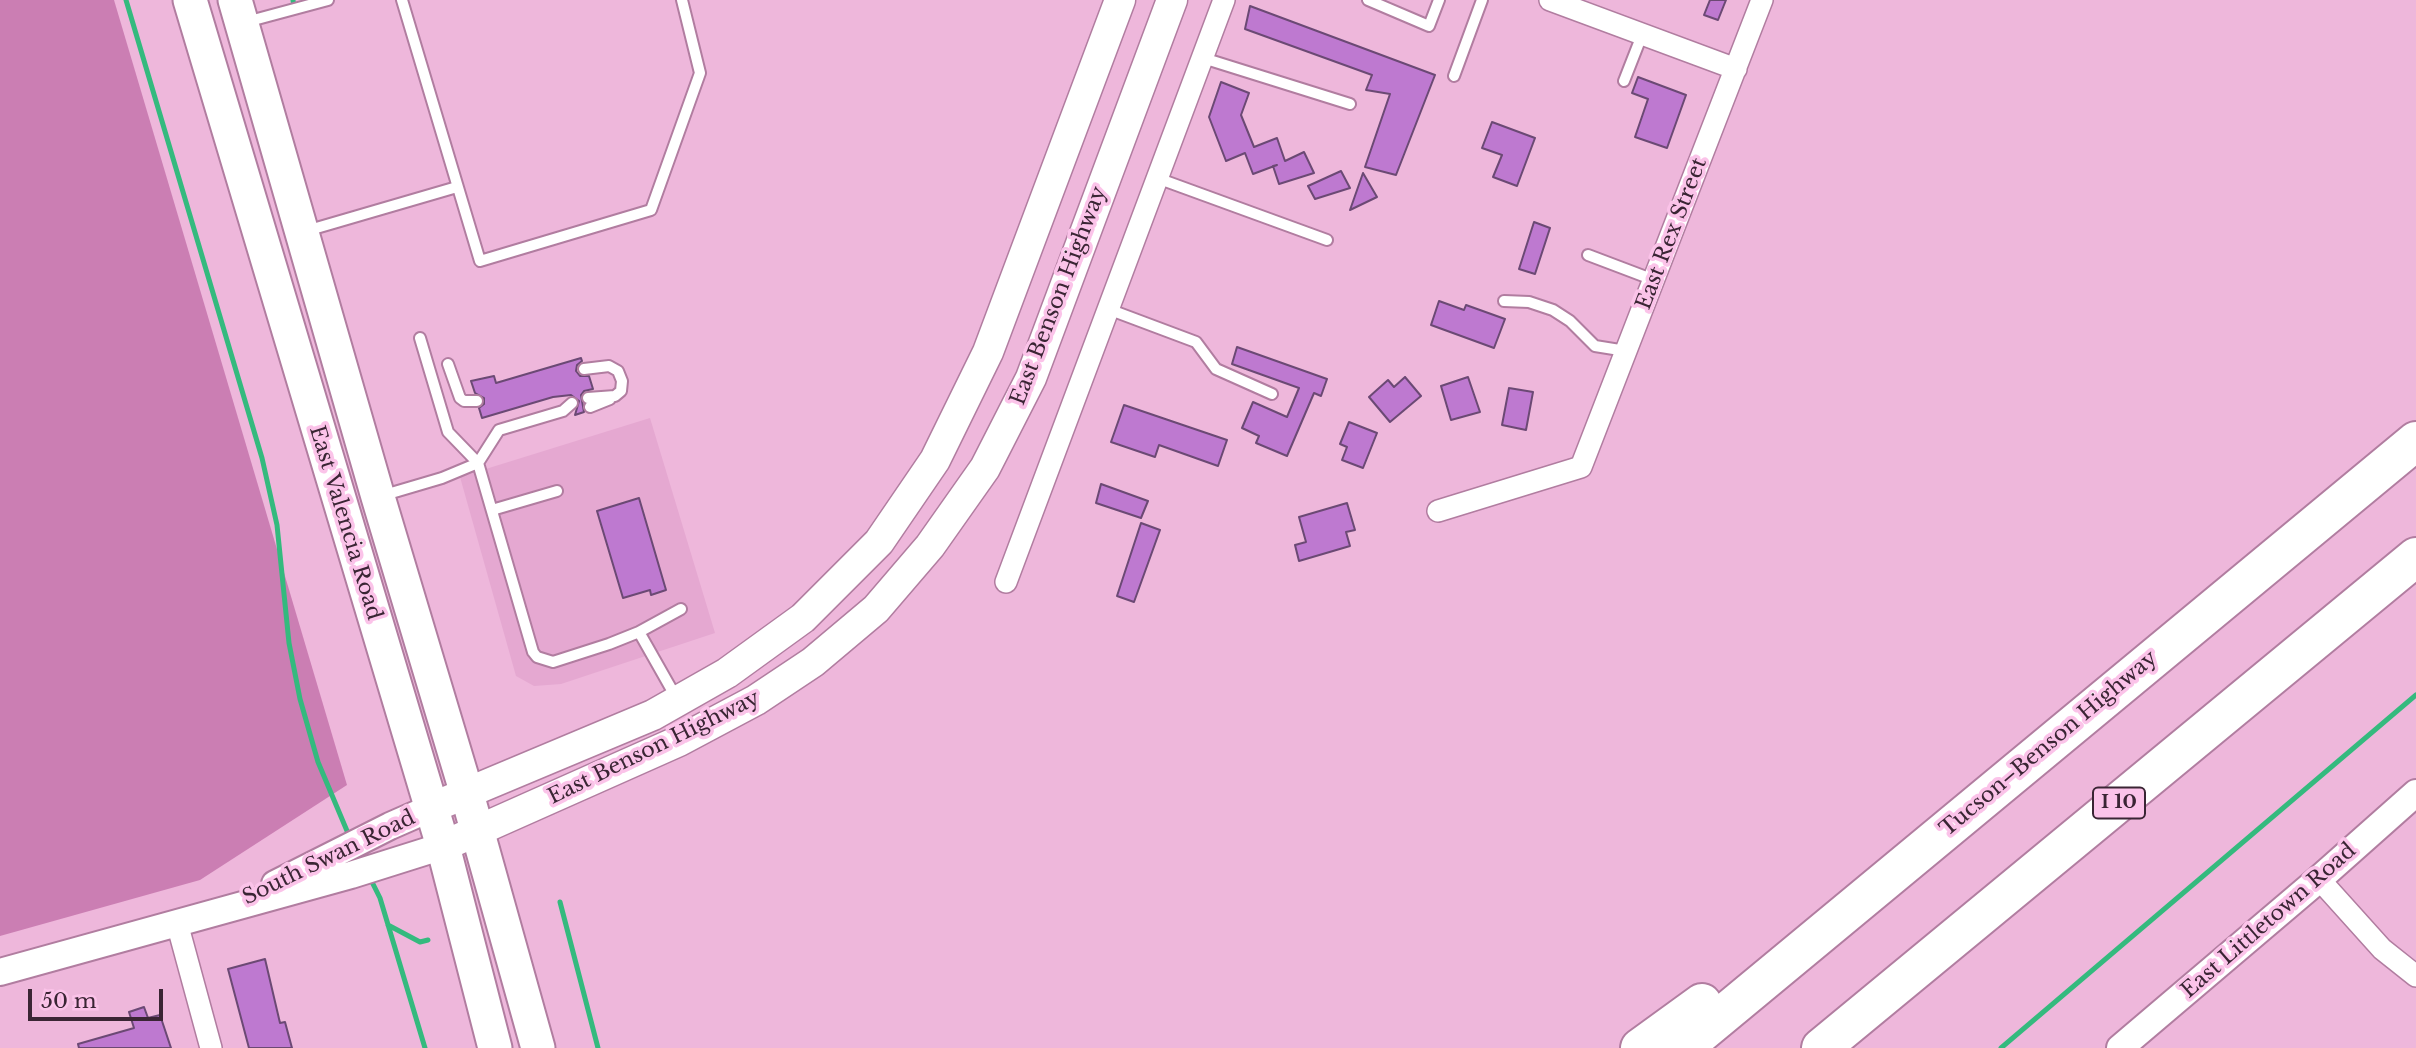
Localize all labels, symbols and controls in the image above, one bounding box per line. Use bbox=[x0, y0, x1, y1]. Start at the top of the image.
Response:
street label: East Rex Street bbox=[1631, 154, 1713, 314]
street label: East Benson Highway bbox=[1006, 183, 1112, 409]
street label: East Valencia Road bbox=[303, 423, 387, 623]
street label: Tucson–Benson Highway bbox=[1935, 646, 2163, 842]
street label: East Benson Highway bbox=[544, 686, 764, 810]
road number: I 10 bbox=[2093, 788, 2145, 818]
street label: South Swan Road bbox=[239, 805, 419, 911]
street label: East Littletown Road bbox=[2177, 838, 2361, 1004]
scale bar bbox=[32, 974, 166, 1018]
text: 50 m bbox=[41, 988, 96, 1014]

